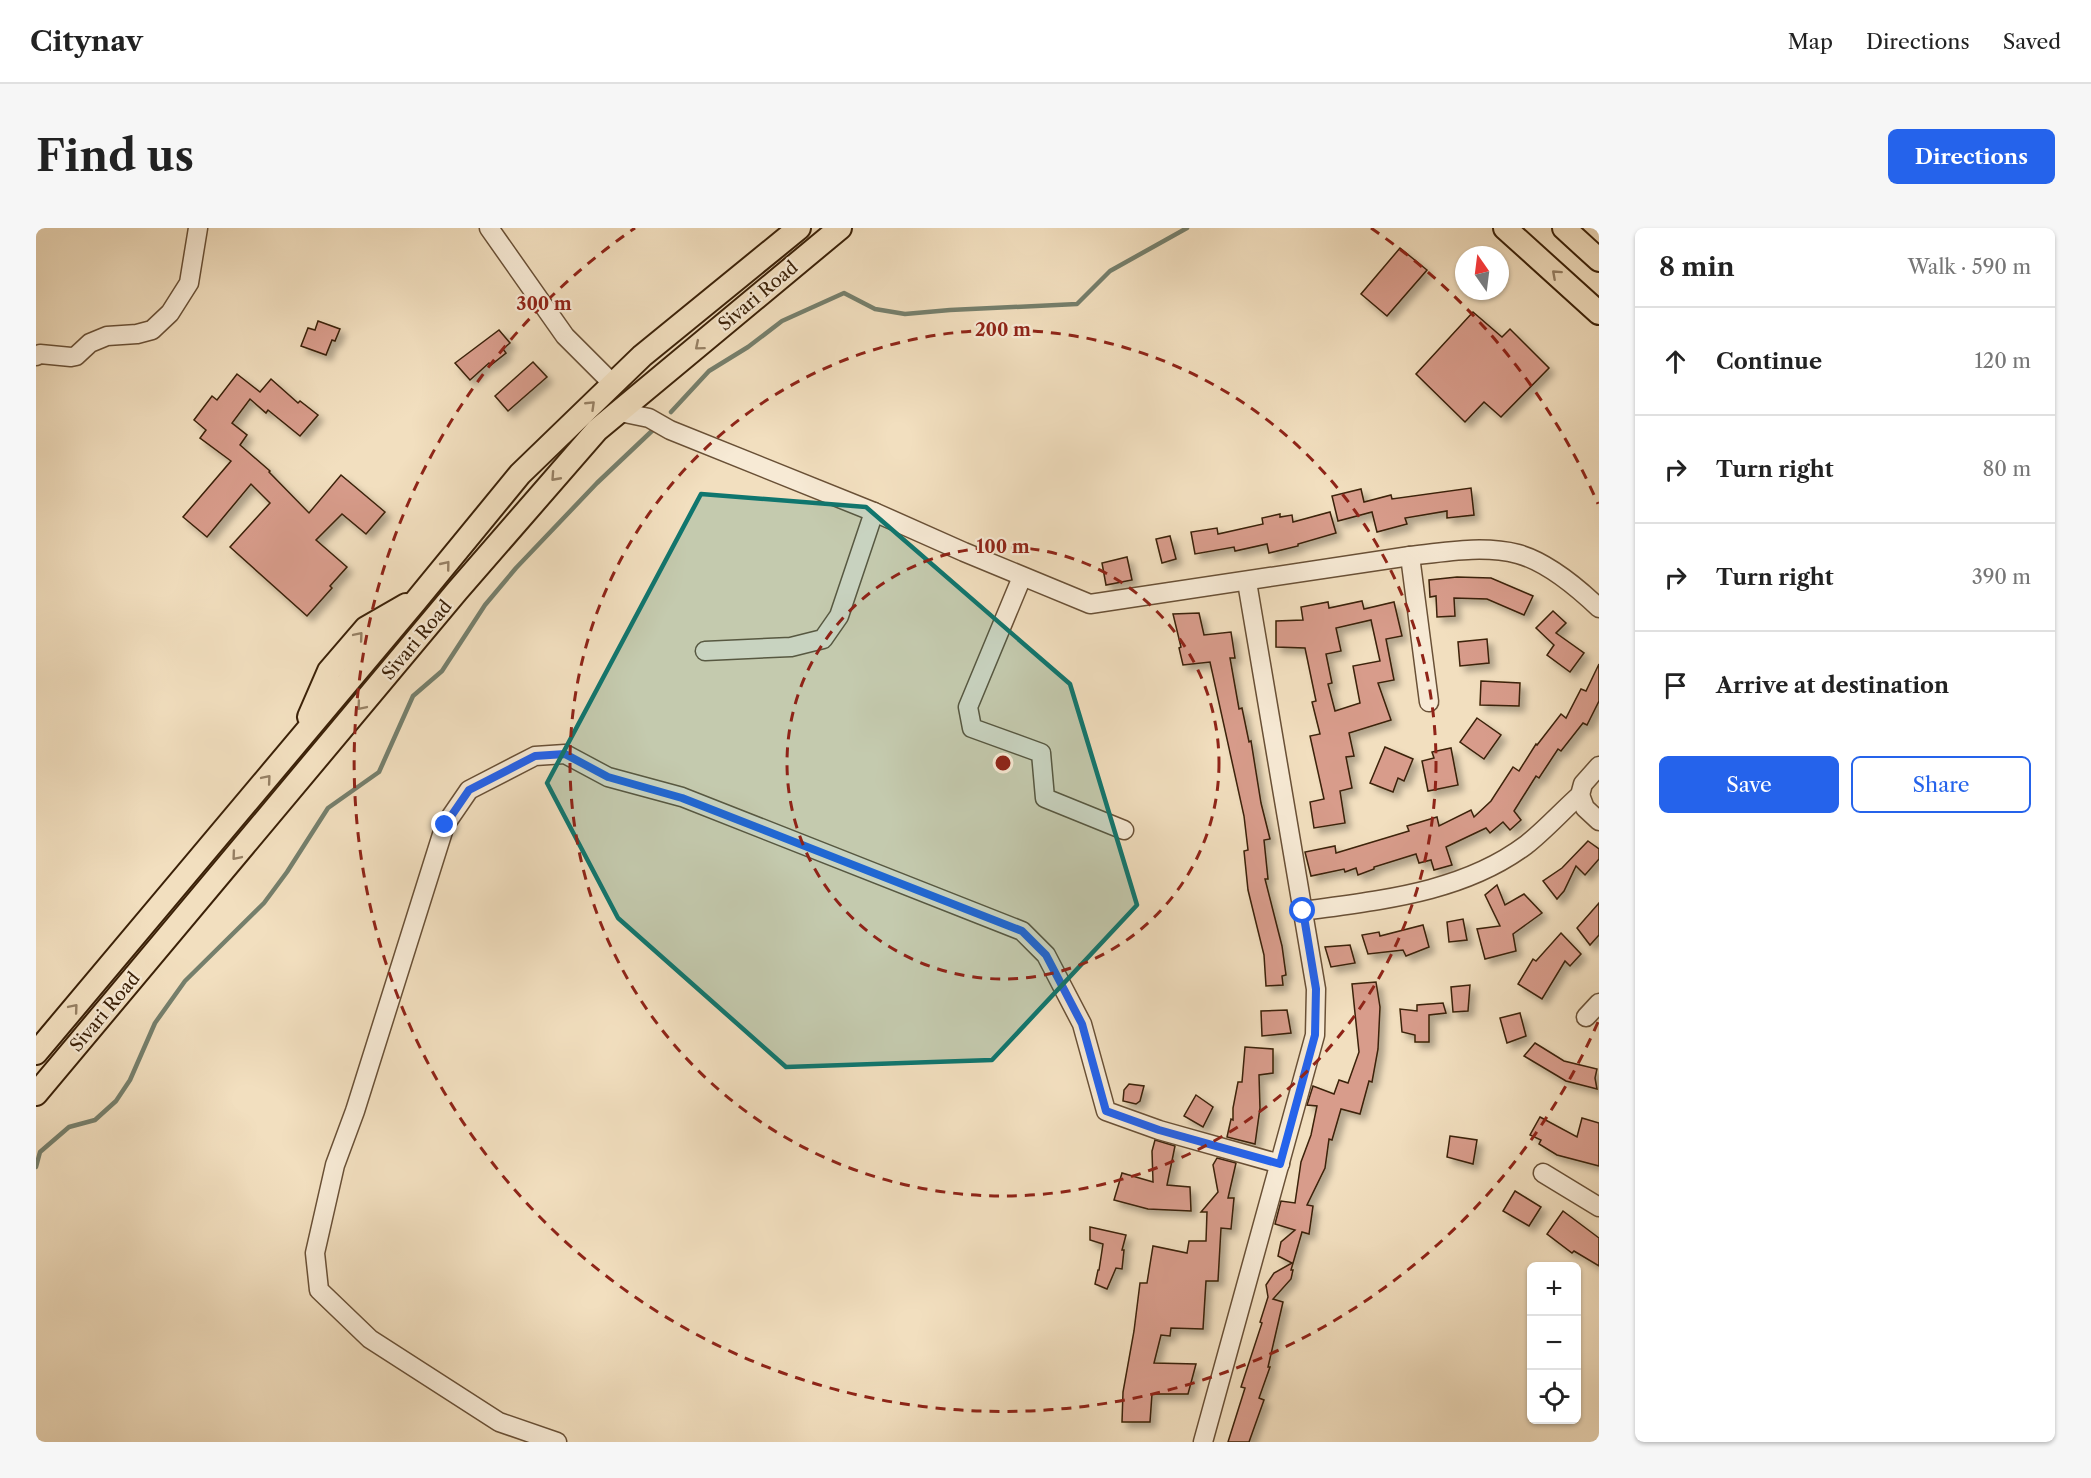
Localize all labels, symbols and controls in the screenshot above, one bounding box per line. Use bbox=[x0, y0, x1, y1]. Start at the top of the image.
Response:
text: Citynav bbox=[30, 24, 143, 58]
text: Map bbox=[1788, 29, 1833, 54]
text: Directions bbox=[1866, 29, 1970, 54]
text: Saved bbox=[2003, 29, 2061, 54]
button: Directions bbox=[1888, 129, 2055, 184]
text: Find us bbox=[36, 130, 194, 182]
north arrow bbox=[1455, 246, 1509, 300]
text: 8 min bbox=[1659, 251, 1735, 283]
text: Walk · 590 m bbox=[1908, 255, 2031, 279]
street label: Sivari Road bbox=[714, 256, 802, 336]
one-way arrow bbox=[1552, 270, 1562, 281]
text: 300 m bbox=[516, 293, 572, 315]
text: 200 m bbox=[975, 319, 1031, 341]
one-way arrow bbox=[695, 339, 706, 350]
icon: ahead bbox=[1659, 345, 1692, 378]
text: Continue bbox=[1716, 348, 1822, 375]
text: 120 m bbox=[1974, 349, 2031, 373]
one-way arrow bbox=[584, 402, 595, 413]
icon: right bbox=[1659, 453, 1692, 486]
text: Turn right bbox=[1716, 456, 1834, 483]
text: 80 m bbox=[1983, 457, 2031, 481]
one-way arrow bbox=[551, 471, 562, 481]
text: 100 m bbox=[976, 536, 1030, 558]
one-way arrow bbox=[438, 560, 449, 571]
icon: right bbox=[1659, 561, 1692, 594]
text: Turn right bbox=[1716, 564, 1834, 591]
text: 390 m bbox=[1972, 565, 2031, 589]
street label: Sivari Road bbox=[377, 596, 457, 684]
one-way arrow bbox=[352, 632, 363, 643]
icon: arrive bbox=[1659, 669, 1692, 702]
text: Arrive at destination bbox=[1716, 672, 1949, 699]
one-way arrow bbox=[357, 699, 368, 710]
centre of rings bbox=[993, 753, 1013, 773]
button: Save bbox=[1659, 756, 1839, 813]
button: Share bbox=[1851, 756, 2031, 813]
one-way arrow bbox=[259, 774, 270, 785]
route end bbox=[431, 811, 457, 837]
one-way arrow bbox=[232, 849, 243, 860]
route start bbox=[1289, 897, 1315, 923]
street label: Sivari Road bbox=[65, 968, 145, 1056]
one-way arrow bbox=[66, 1004, 77, 1015]
map controls bbox=[1527, 1262, 1581, 1424]
button: + bbox=[1527, 1262, 1581, 1316]
button: − bbox=[1527, 1316, 1581, 1370]
button: locate bbox=[1527, 1370, 1581, 1424]

